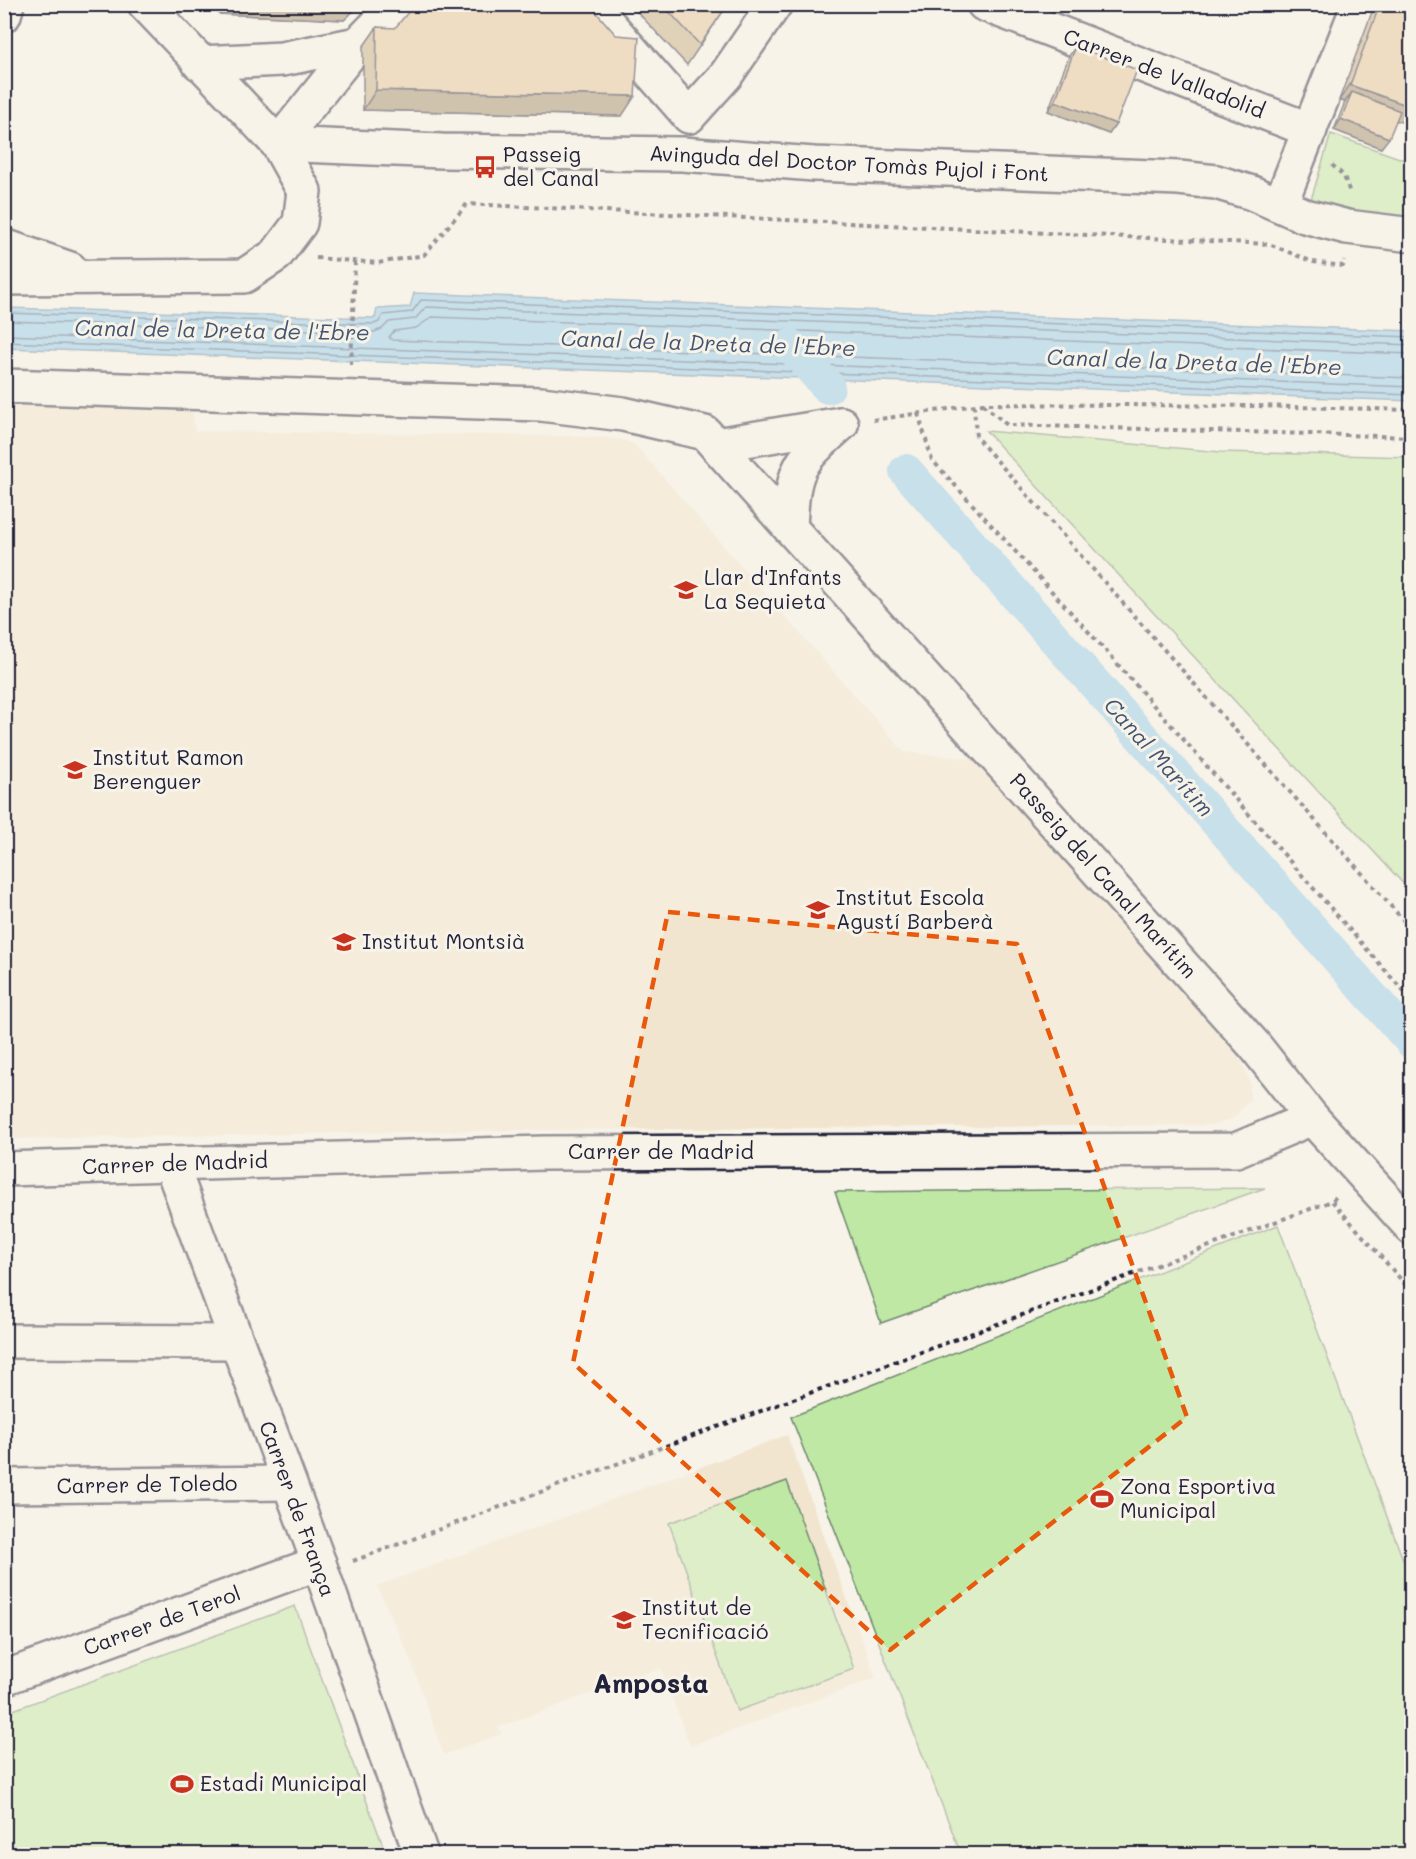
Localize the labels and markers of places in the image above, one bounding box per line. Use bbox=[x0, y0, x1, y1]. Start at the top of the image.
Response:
place label: Passeig del Canal bbox=[503, 140, 599, 191]
bus stop icon: Passeig del Canal bbox=[472, 154, 498, 180]
place label: Llar d'Infants La Sequieta bbox=[704, 563, 842, 614]
school or university icon: Llar d'Infants La Sequieta bbox=[673, 577, 699, 603]
place label: Institut Ramon Berenguer bbox=[93, 743, 244, 794]
school or university icon: Institut Ramon Berenguer bbox=[62, 757, 88, 783]
place label: Institut Escola Agustí Barberà bbox=[836, 883, 994, 934]
school or university icon: Institut Escola Agustí Barberà bbox=[805, 897, 831, 923]
place label: Institut Montsià bbox=[362, 927, 525, 954]
school or university icon: Institut Montsià bbox=[331, 929, 357, 955]
place label: Zona Esportiva Municipal bbox=[1120, 1472, 1276, 1523]
sports icon: Zona Esportiva Municipal bbox=[1089, 1486, 1115, 1512]
place label: Institut de Tecnificació bbox=[642, 1593, 768, 1644]
school or university icon: Institut de Tecnificació bbox=[611, 1607, 637, 1633]
place label: Estadi Municipal bbox=[200, 1769, 367, 1796]
sports icon: Estadi Municipal bbox=[169, 1771, 195, 1797]

